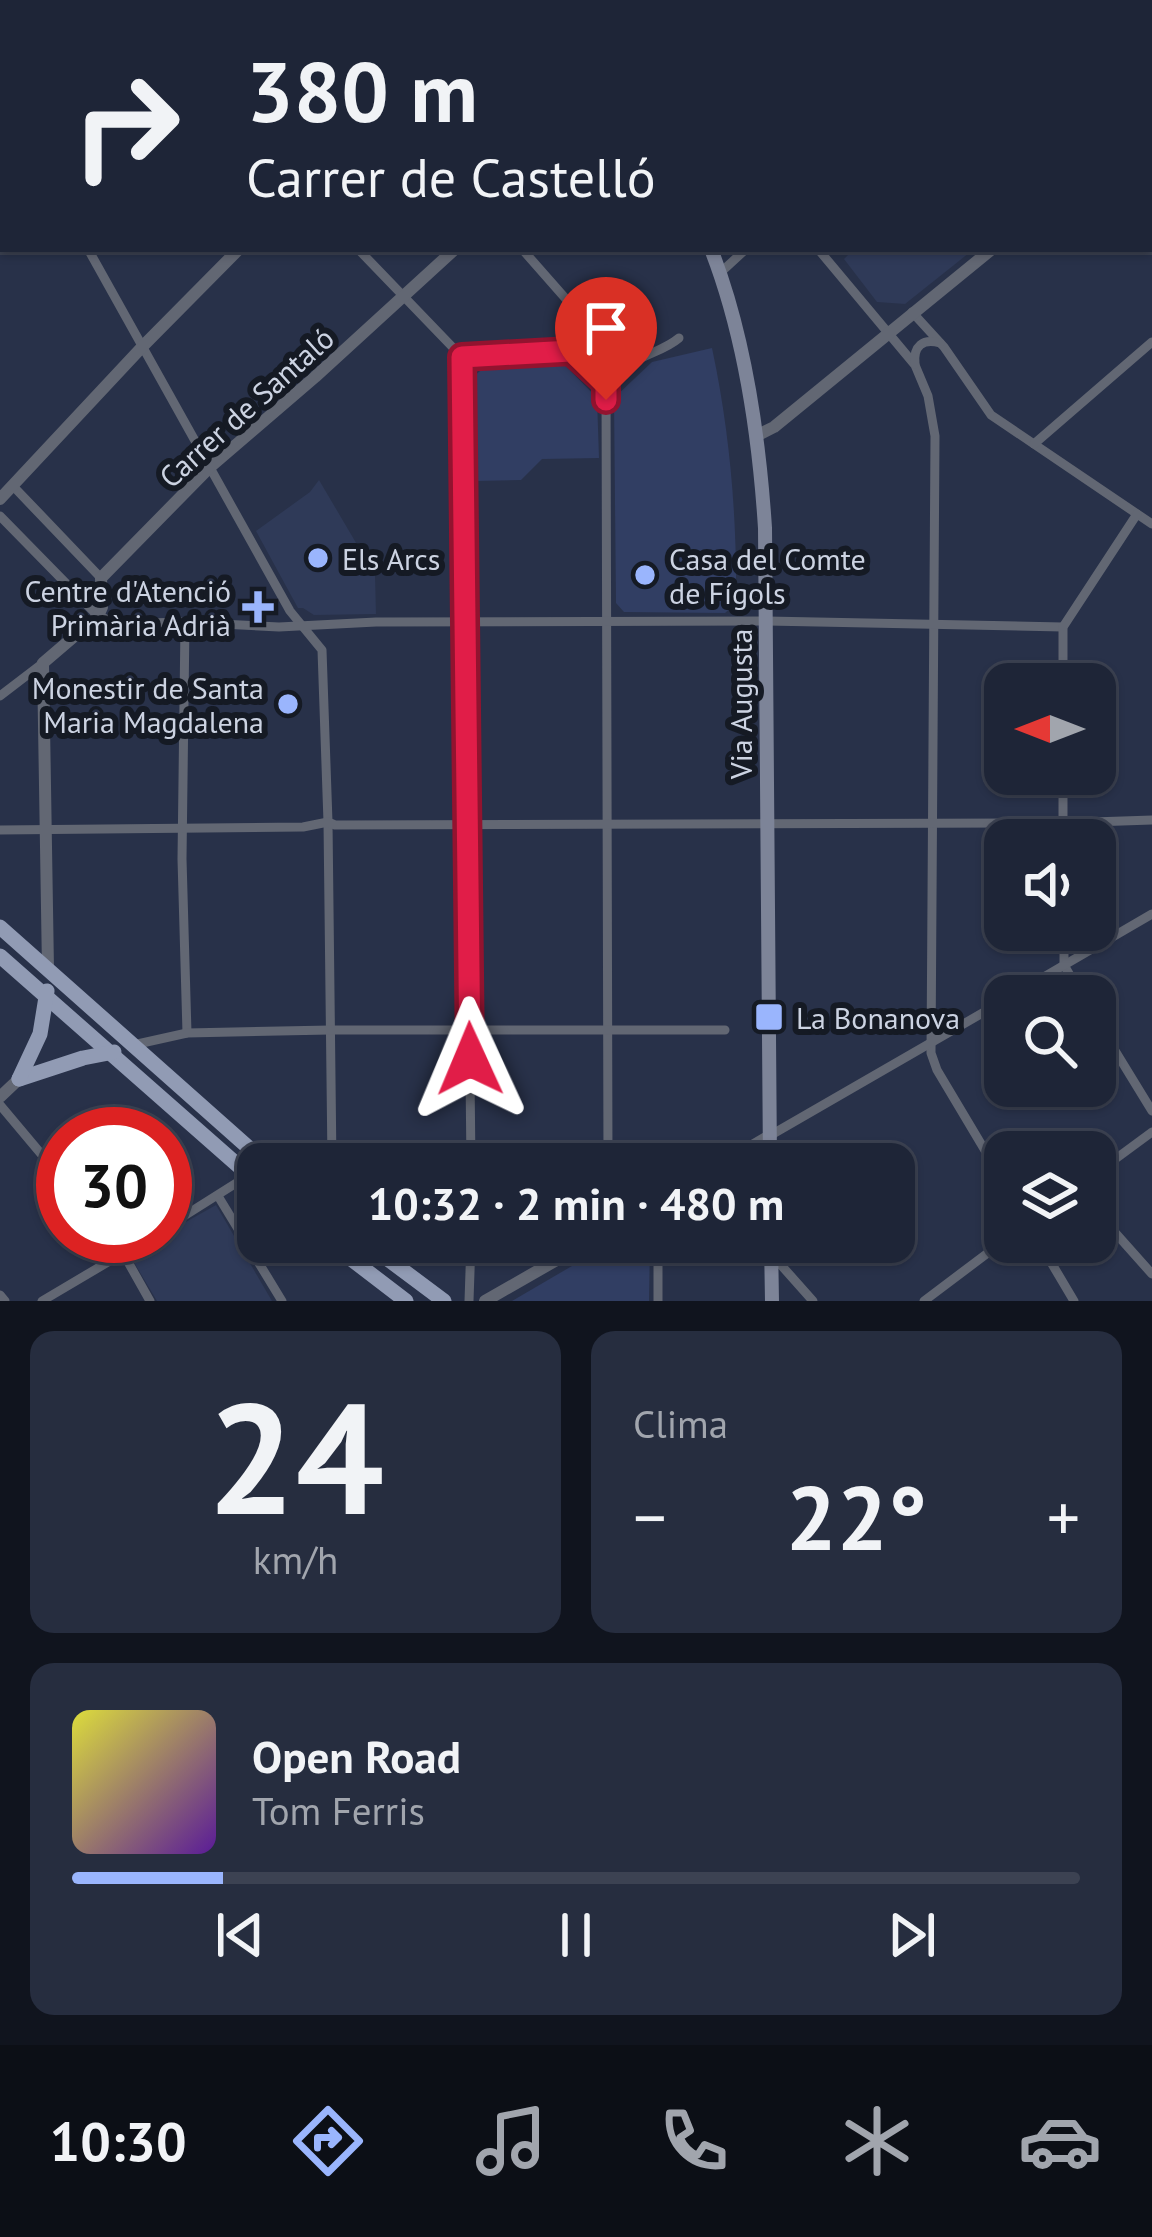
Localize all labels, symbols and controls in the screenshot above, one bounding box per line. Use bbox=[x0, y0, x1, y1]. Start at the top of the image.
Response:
text: 380 m bbox=[246, 36, 478, 145]
icon: right bbox=[48, 48, 204, 204]
text: Carrer de Castelló bbox=[246, 142, 656, 212]
pin bbox=[555, 277, 657, 400]
icon: arrive bbox=[573, 295, 639, 361]
street label: Carrer de Santaló bbox=[151, 318, 341, 496]
place label: Els Arcs bbox=[342, 539, 440, 578]
place label: Casa del Comte de Fígols bbox=[669, 539, 866, 612]
marker: Els Arcs bbox=[305, 545, 331, 571]
marker: Casa del Comte de Fígols bbox=[632, 562, 658, 588]
place label: Centre d'Atenció Primària Adrià bbox=[24, 571, 231, 644]
marker: Centre d'Atenció Primària Adrià bbox=[242, 591, 274, 623]
street label: Via Augusta bbox=[721, 629, 760, 780]
north arrow bbox=[984, 663, 1116, 795]
map controls bbox=[984, 663, 1116, 1263]
place label: Monestir de Santa Maria Magdalena bbox=[32, 668, 264, 741]
marker: Monestir de Santa Maria Magdalena bbox=[275, 691, 301, 717]
button: sound bbox=[984, 819, 1116, 951]
button: search bbox=[984, 975, 1116, 1107]
position arrow bbox=[407, 996, 533, 1122]
place label: La Bonanova bbox=[796, 998, 960, 1037]
marker: La Bonanova bbox=[753, 1001, 785, 1033]
speed limit sign: 30 bbox=[36, 1107, 192, 1263]
button: layers bbox=[984, 1131, 1116, 1263]
text: 10:32 · 2 min · 480 m bbox=[368, 1174, 784, 1232]
text: 24 bbox=[207, 1355, 384, 1557]
text: Clima bbox=[633, 1398, 728, 1449]
text: 22° bbox=[786, 1458, 927, 1575]
text: − bbox=[633, 1474, 666, 1559]
text: + bbox=[1047, 1474, 1080, 1559]
text: km/h bbox=[253, 1534, 338, 1585]
text: Open Road bbox=[252, 1727, 461, 1785]
text: Tom Ferris bbox=[252, 1785, 425, 1836]
icon: previous bbox=[207, 1902, 273, 1968]
icon: pause bbox=[543, 1902, 609, 1968]
icon: next bbox=[879, 1902, 945, 1968]
icon: directions bbox=[286, 2099, 370, 2183]
icon: music bbox=[469, 2099, 553, 2183]
icon: phone bbox=[652, 2099, 736, 2183]
icon: climate bbox=[835, 2099, 919, 2183]
icon: car bbox=[1018, 2099, 1102, 2183]
text: 10:30 bbox=[50, 2106, 187, 2176]

